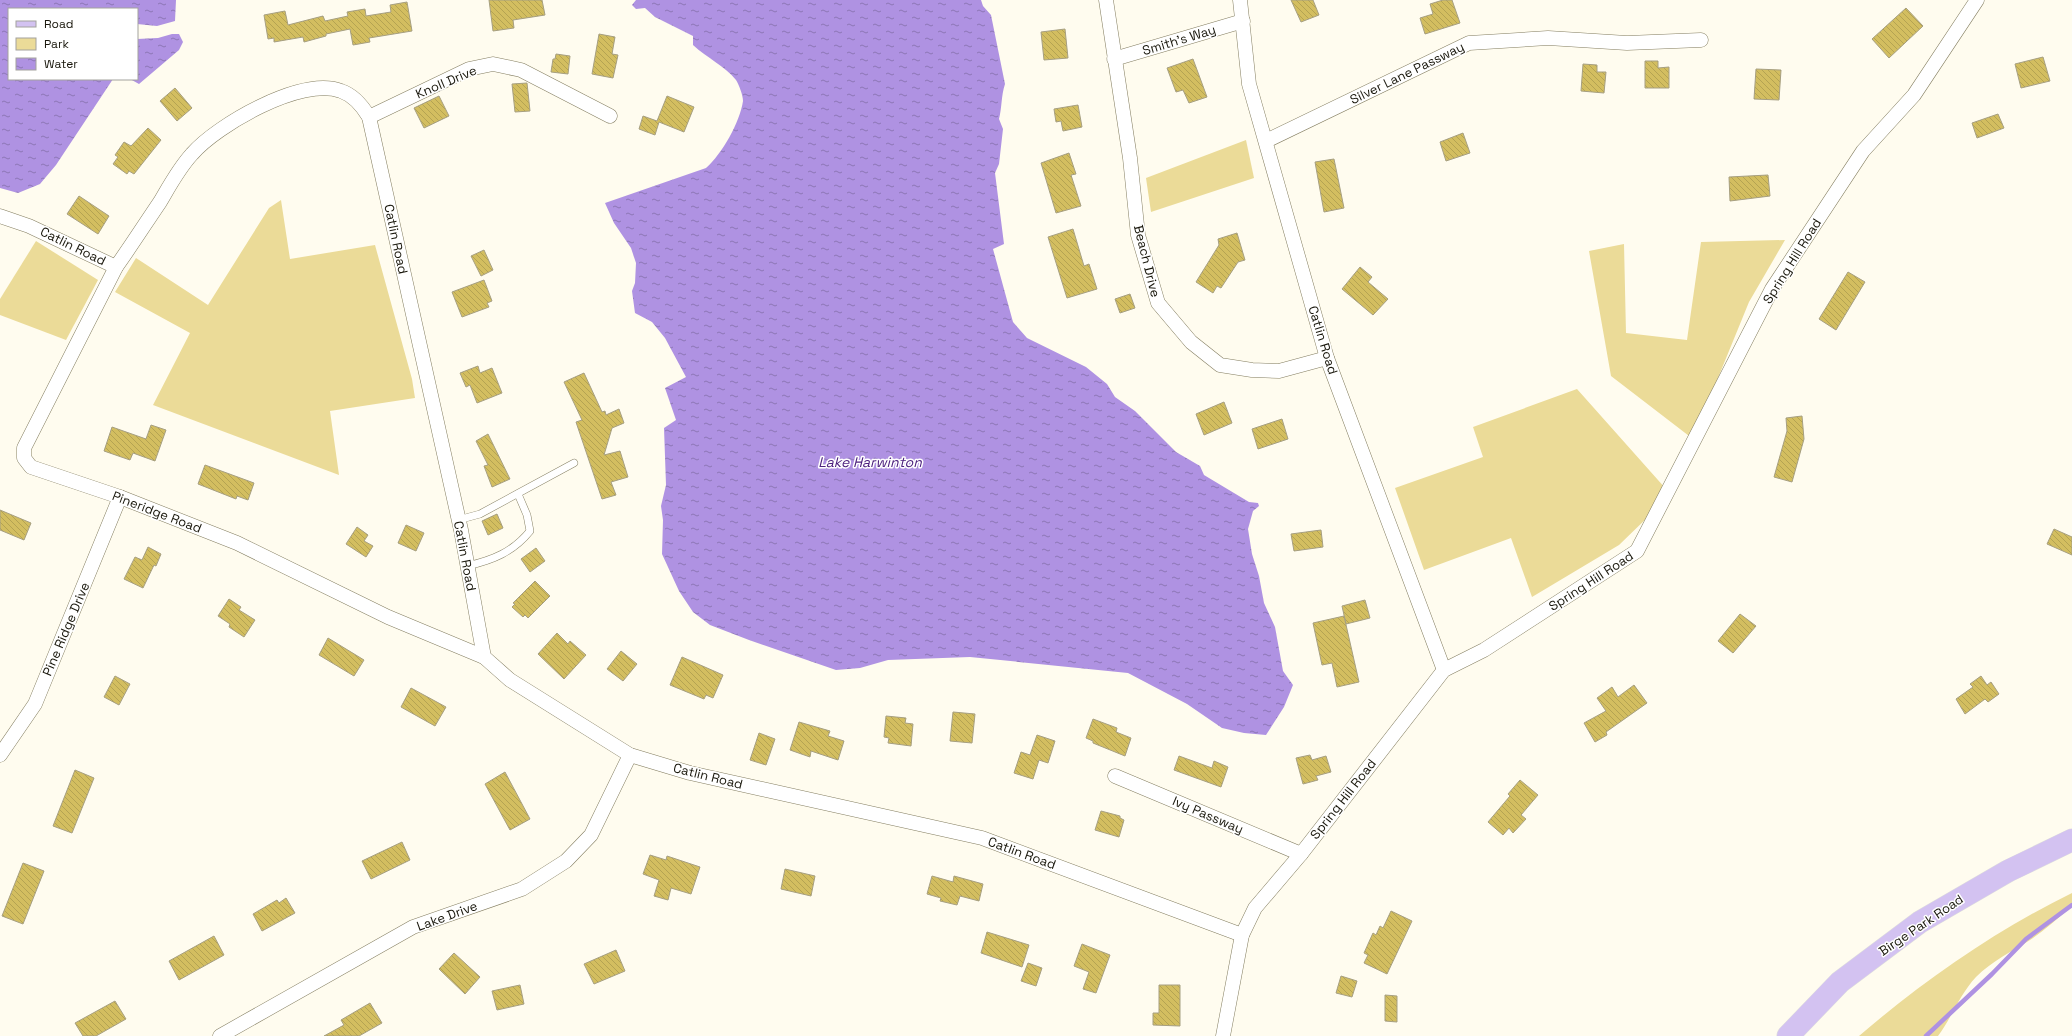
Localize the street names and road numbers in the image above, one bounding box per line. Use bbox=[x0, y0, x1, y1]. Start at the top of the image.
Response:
street label: Smith's Way bbox=[1140, 21, 1218, 59]
street label: Silver Lane Passway bbox=[1347, 38, 1467, 108]
street label: Knoll Drive bbox=[413, 62, 479, 102]
street label: Catlin Road bbox=[380, 203, 412, 275]
street label: Spring Hill Road bbox=[1759, 215, 1825, 307]
street label: Catlin Road bbox=[37, 223, 109, 269]
street label: Beach Drive bbox=[1130, 223, 1164, 299]
street label: Catlin Road bbox=[1304, 304, 1342, 376]
street label: Pineridge Road bbox=[110, 487, 204, 537]
street label: Catlin Road bbox=[450, 520, 480, 592]
street label: Spring Hill Road bbox=[1546, 547, 1636, 615]
street label: Pine Ridge Drive bbox=[39, 580, 93, 678]
street label: Spring Hill Road bbox=[1306, 755, 1380, 843]
street label: Catlin Road bbox=[672, 759, 744, 793]
street label: Ivy Passway bbox=[1170, 792, 1246, 838]
street label: Catlin Road bbox=[986, 833, 1058, 873]
street label: Birge Park Road bbox=[1876, 891, 1966, 959]
street label: Lake Drive bbox=[414, 897, 480, 935]

